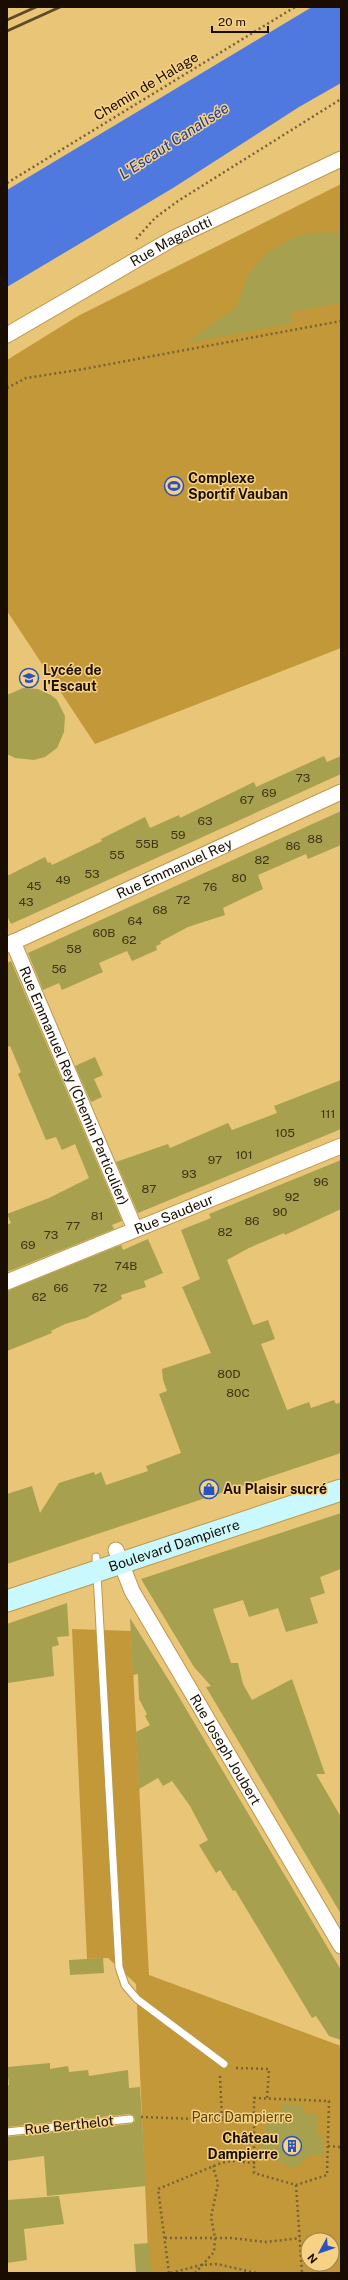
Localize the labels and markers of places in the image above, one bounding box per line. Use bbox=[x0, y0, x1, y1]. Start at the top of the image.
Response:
place label: Complexe Sportif Vauban bbox=[188, 470, 288, 502]
sports icon: Complexe Sportif Vauban bbox=[163, 475, 185, 497]
place label: Lycée de l'Escaut bbox=[43, 662, 102, 694]
school or university icon: Lycée de l'Escaut bbox=[18, 667, 40, 689]
shop icon: Au Plaisir sucré bbox=[198, 1478, 220, 1500]
place label: Au Plaisir sucré bbox=[223, 1481, 327, 1497]
place label: Château Dampierre bbox=[208, 2130, 278, 2162]
building icon: Château Dampierre bbox=[281, 2135, 303, 2157]

